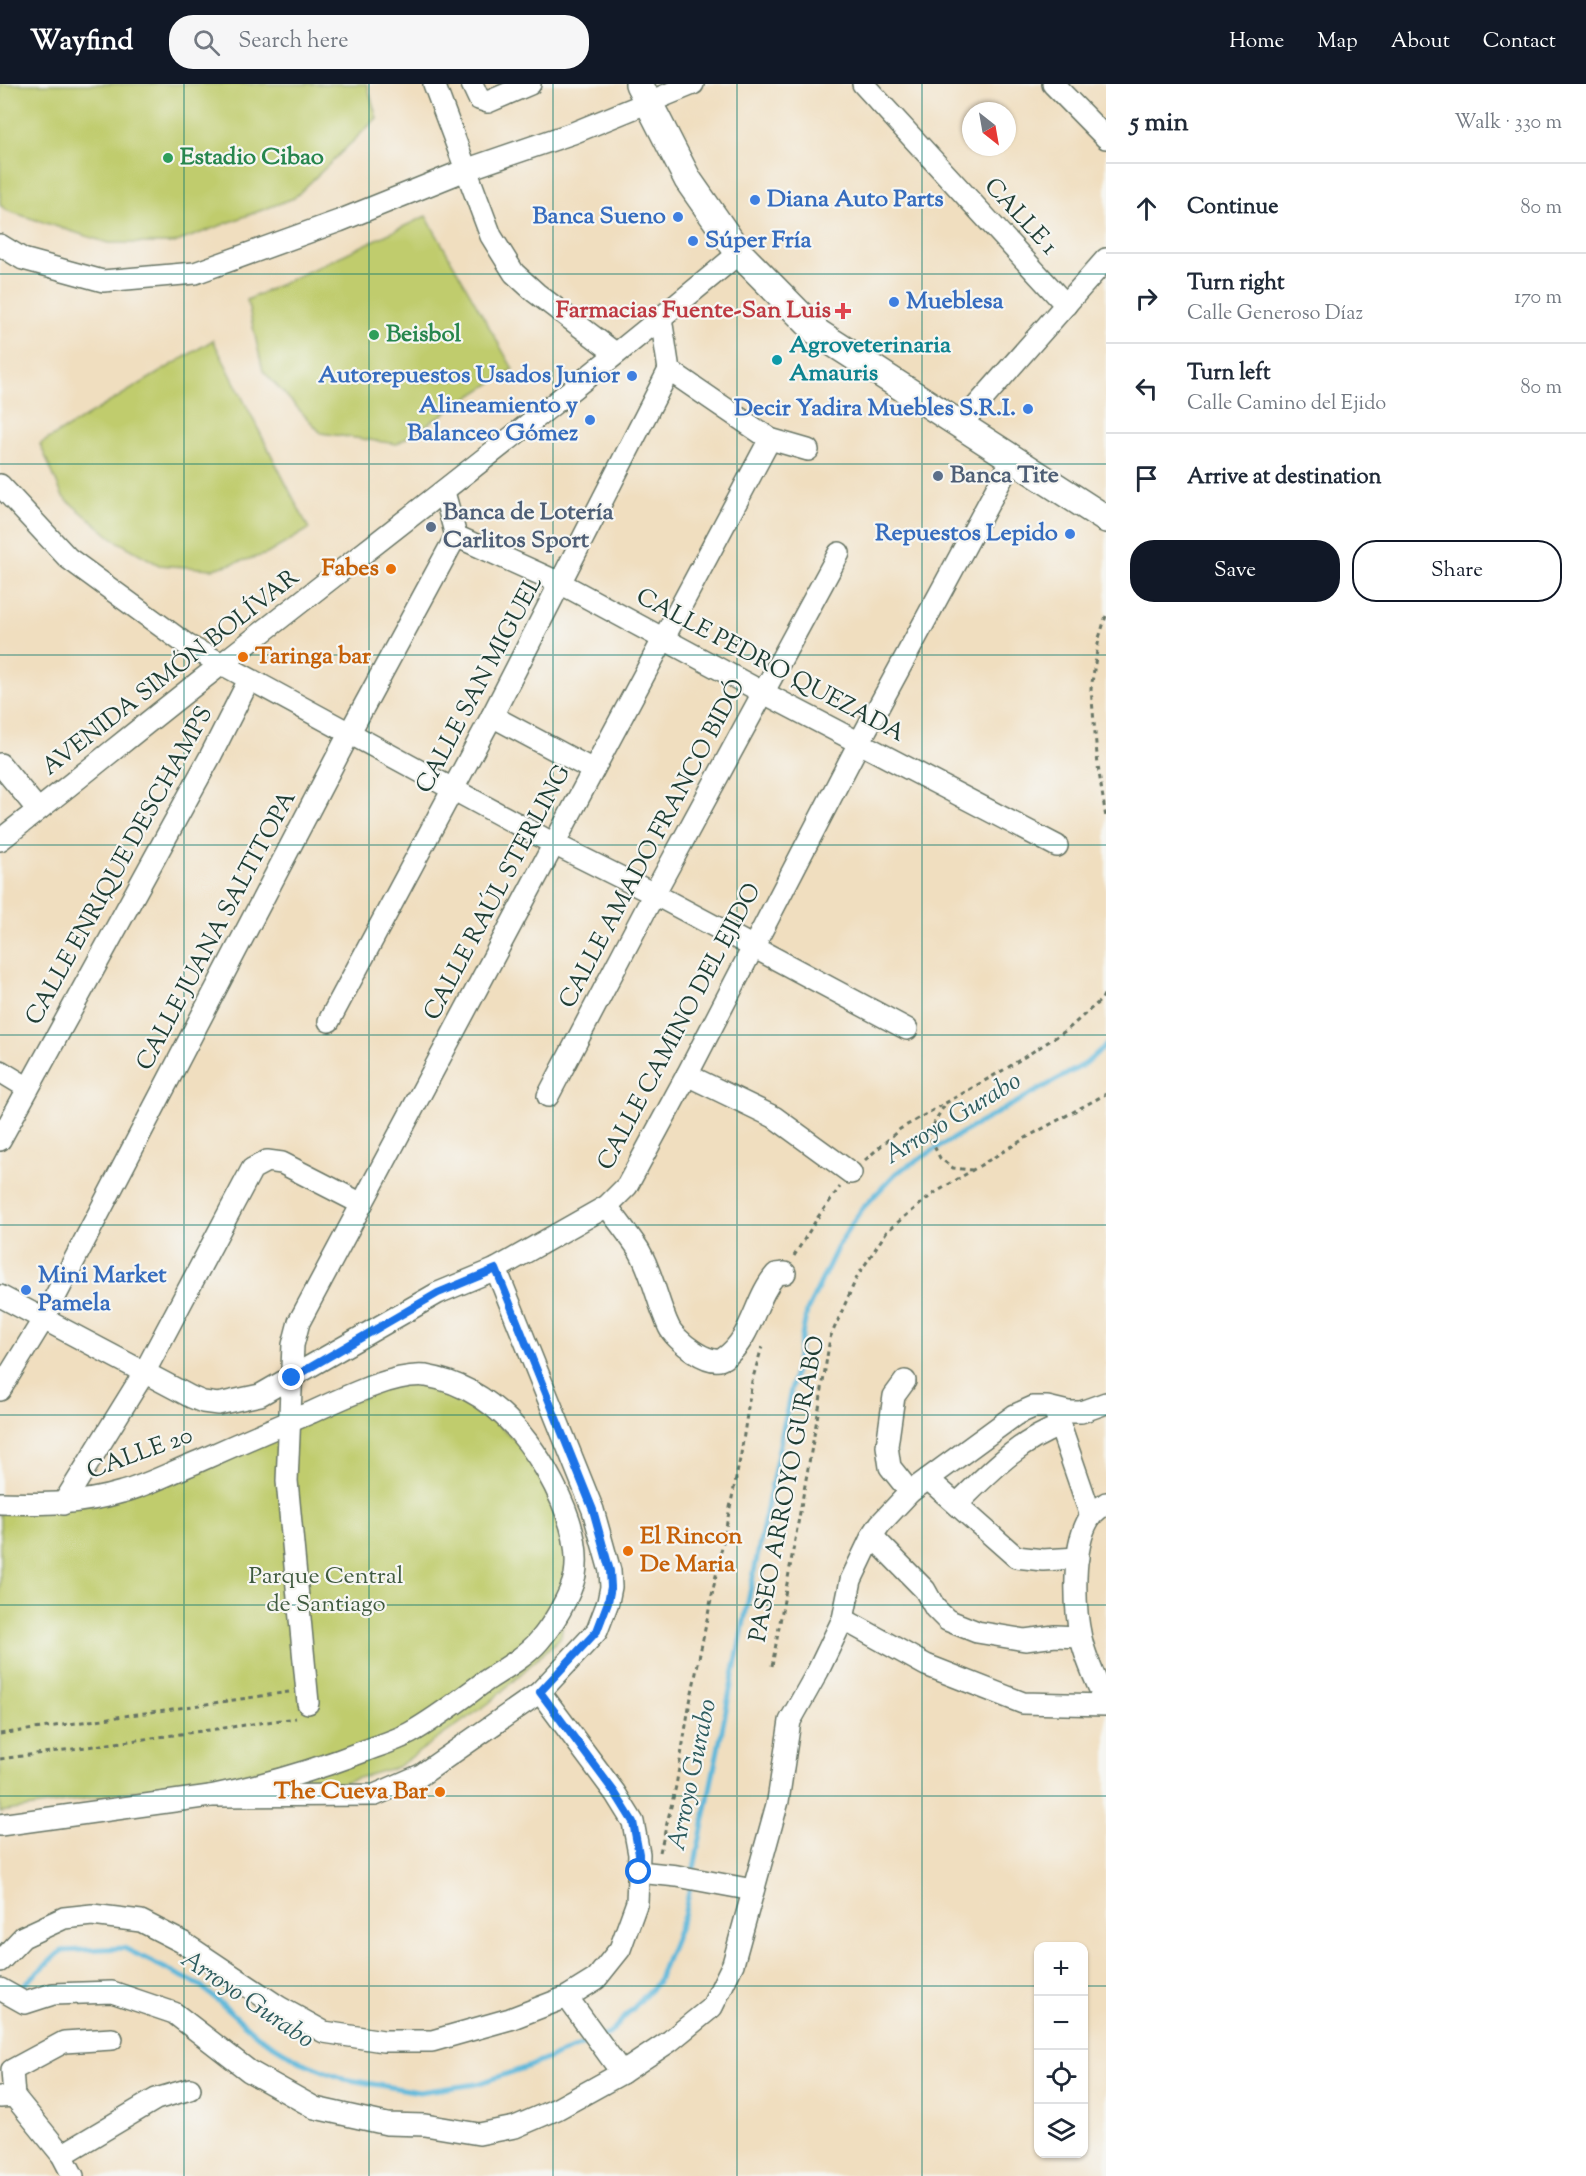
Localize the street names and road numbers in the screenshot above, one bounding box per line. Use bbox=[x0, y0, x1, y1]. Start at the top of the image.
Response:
street label: CALLE 1 bbox=[975, 171, 1065, 263]
street label: AVENIDA SIMÓN BOLÍVAR bbox=[35, 561, 307, 784]
street label: CALLE SAN MIGUEL bbox=[408, 570, 552, 800]
street label: CALLE PEDRO QUEZADA bbox=[630, 581, 911, 752]
street label: CALLE AMADO FRANCO BIDÓ bbox=[551, 673, 755, 1015]
street label: CALLE ENRIQUE DESCHAMPS bbox=[18, 700, 222, 1032]
street label: CALLE RAÚL STERLING bbox=[416, 759, 580, 1027]
street label: CALLE JUANA SALTITOPA bbox=[129, 785, 306, 1077]
street label: CALLE CAMINO DEL EJIDO bbox=[590, 877, 770, 1177]
street label: PASEO ARROYO GURABO bbox=[742, 1333, 834, 1645]
street label: CALLE 20 bbox=[82, 1419, 198, 1489]

